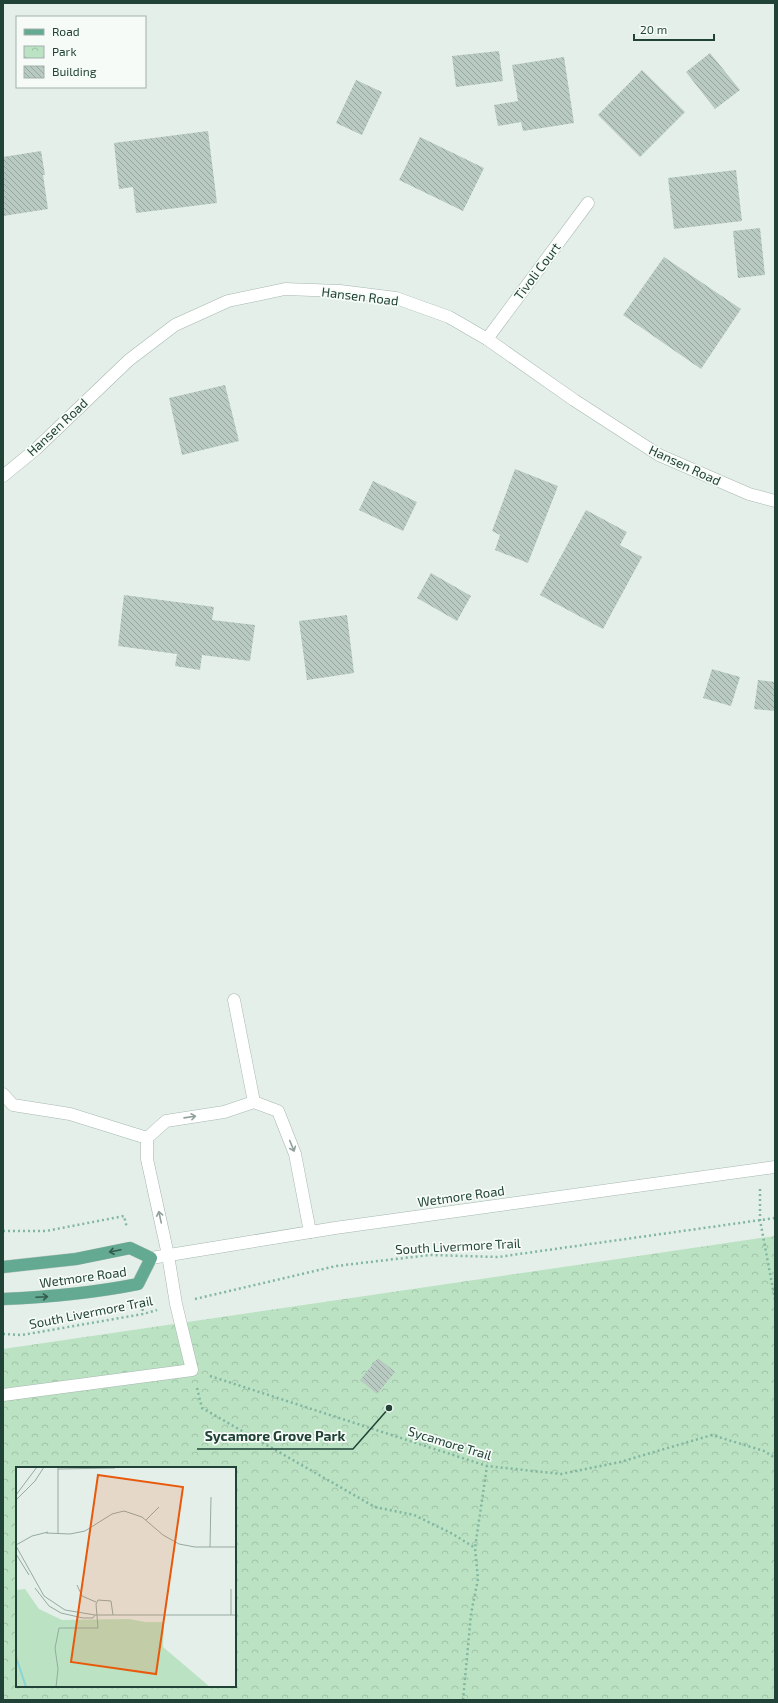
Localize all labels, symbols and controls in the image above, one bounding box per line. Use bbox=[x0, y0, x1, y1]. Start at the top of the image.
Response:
legend bbox=[16, 16, 146, 88]
scale bar bbox=[634, 16, 714, 42]
text: 20 m bbox=[640, 22, 667, 36]
text: Road bbox=[52, 24, 80, 38]
text: Park bbox=[52, 44, 77, 58]
text: Building bbox=[52, 64, 97, 78]
street label: Tivoli Court bbox=[510, 239, 564, 303]
street label: Hansen Road bbox=[321, 283, 399, 309]
street label: Hansen Road bbox=[23, 395, 91, 459]
street label: Hansen Road bbox=[647, 441, 723, 489]
one-way arrow bbox=[183, 1113, 196, 1121]
one-way arrow bbox=[289, 1140, 297, 1152]
street label: Wetmore Road bbox=[416, 1182, 506, 1210]
one-way arrow bbox=[155, 1211, 163, 1224]
street label: South Livermore Trail bbox=[395, 1235, 521, 1257]
one-way arrow bbox=[109, 1247, 122, 1255]
street label: Wetmore Road bbox=[38, 1263, 128, 1291]
street label: South Livermore Trail bbox=[28, 1292, 154, 1332]
one-way arrow bbox=[35, 1294, 48, 1301]
callout: Sycamore Grove Park bbox=[197, 1423, 353, 1449]
street label: Sycamore Trail bbox=[406, 1423, 494, 1463]
text: Sycamore Grove Park bbox=[205, 1427, 345, 1444]
inset map bbox=[16, 1467, 236, 1687]

